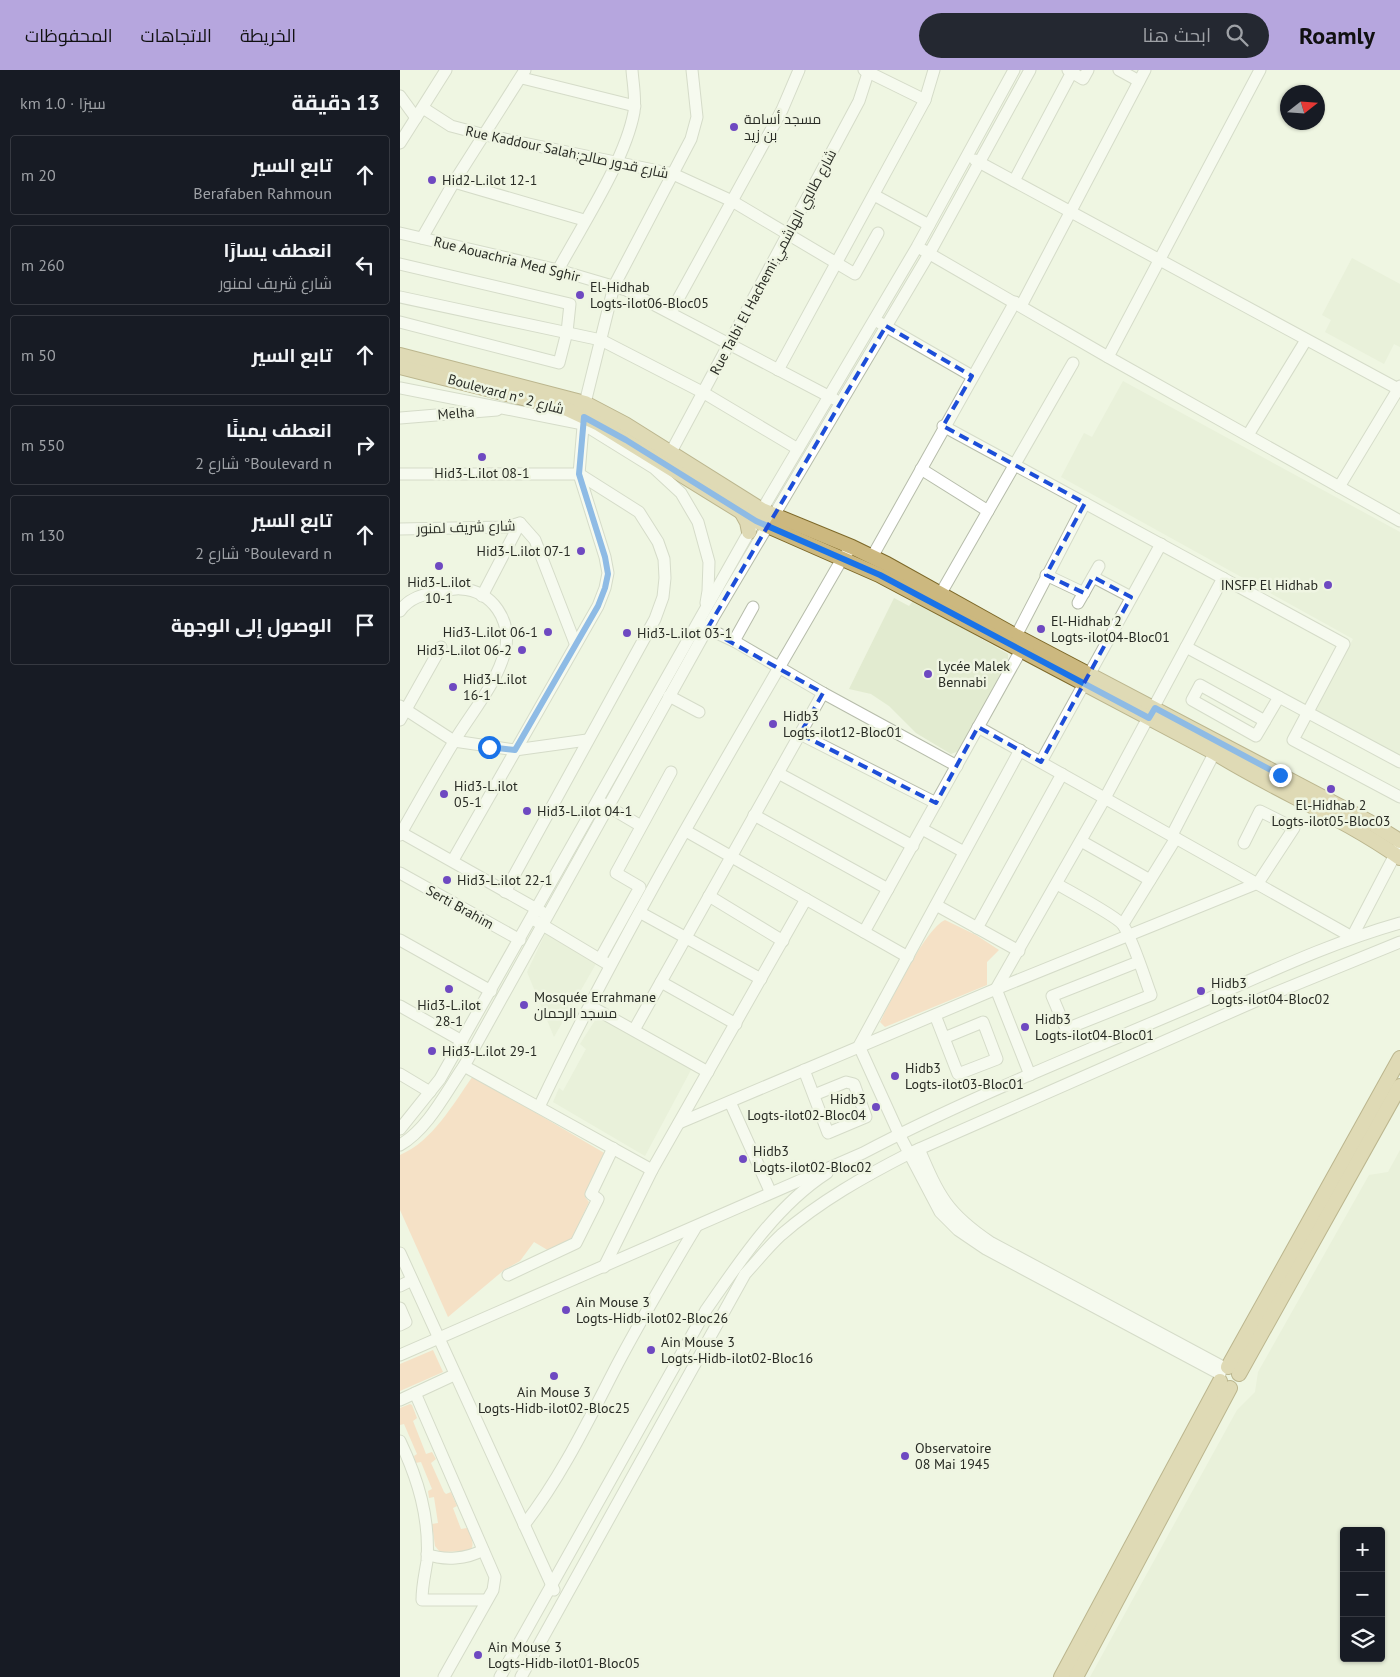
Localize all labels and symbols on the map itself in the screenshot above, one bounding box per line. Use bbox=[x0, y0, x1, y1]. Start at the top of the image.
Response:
north arrow bbox=[1280, 85, 1325, 130]
place label: مسجد أسامة بن زيد bbox=[744, 110, 821, 144]
marker: مسجد أسامة بن زيد bbox=[728, 121, 740, 133]
street label: Rue Kaddour Salah;شارع قدور صالح bbox=[464, 122, 670, 182]
street label: Rue Talbi El Hachemi;شارع طالبي الهاشمي bbox=[706, 146, 843, 379]
place label: Hid2-L.ilot 12-1 bbox=[442, 171, 537, 189]
marker: Hid2-L.ilot 12-1 bbox=[426, 174, 438, 186]
street label: Rue Aouachria Med Sghir bbox=[432, 232, 582, 286]
place label: El-Hidhab Logts-ilot06-Bloc05 bbox=[590, 278, 709, 312]
marker: El-Hidhab Logts-ilot06-Bloc05 bbox=[574, 289, 586, 301]
street label: Boulevard n° شارع 2 bbox=[446, 370, 566, 418]
street label: Melha bbox=[437, 402, 475, 424]
marker: Hid3-L.ilot 08-1 bbox=[476, 451, 488, 463]
place label: Hid3-L.ilot 08-1 bbox=[434, 464, 530, 482]
street label: شارع شريف لمنور bbox=[415, 516, 516, 538]
place label: Hid3-L.ilot 07-1 bbox=[477, 542, 571, 560]
marker: Hid3-L.ilot 07-1 bbox=[575, 545, 587, 557]
marker: Hid3-L.ilot 10-1 bbox=[433, 560, 445, 572]
place label: Hid3-L.ilot 10-1 bbox=[407, 573, 471, 607]
place label: INSFP El Hidhab bbox=[1221, 576, 1318, 594]
marker: INSFP El Hidhab bbox=[1322, 579, 1334, 591]
place label: El-Hidhab 2 Logts-ilot04-Bloc01 bbox=[1051, 612, 1170, 646]
place label: Hid3-L.ilot 06-1 bbox=[443, 623, 538, 641]
marker: El-Hidhab 2 Logts-ilot04-Bloc01 bbox=[1035, 623, 1047, 635]
place label: Hid3-L.ilot 03-1 bbox=[637, 624, 732, 642]
marker: Hid3-L.ilot 06-1 bbox=[542, 626, 554, 638]
marker: Hid3-L.ilot 03-1 bbox=[621, 627, 633, 639]
place label: Hid3-L.ilot 06-2 bbox=[417, 641, 512, 659]
marker: Hid3-L.ilot 06-2 bbox=[516, 644, 528, 656]
place label: Lycée Malek Bennabi bbox=[938, 657, 1010, 691]
marker: Lycée Malek Bennabi bbox=[922, 668, 934, 680]
place label: Hid3-L.ilot 16-1 bbox=[463, 670, 527, 704]
marker: Hid3-L.ilot 16-1 bbox=[447, 681, 459, 693]
place label: Hidb3 Logts-ilot12-Bloc01 bbox=[783, 707, 902, 741]
marker: Hidb3 Logts-ilot12-Bloc01 bbox=[767, 718, 779, 730]
route start bbox=[478, 736, 501, 759]
route end bbox=[1269, 764, 1292, 787]
place label: Hid3-L.ilot 05-1 bbox=[454, 777, 518, 811]
marker: El-Hidhab 2 Logts-ilot05-Bloc03 bbox=[1325, 783, 1337, 795]
marker: Hid3-L.ilot 05-1 bbox=[438, 788, 450, 800]
place label: El-Hidhab 2 Logts-ilot05-Bloc03 bbox=[1272, 796, 1390, 830]
place label: Hid3-L.ilot 04-1 bbox=[537, 802, 632, 820]
marker: Hid3-L.ilot 04-1 bbox=[521, 805, 533, 817]
place label: Hid3-L.ilot 22-1 bbox=[457, 871, 552, 889]
marker: Hid3-L.ilot 22-1 bbox=[441, 874, 453, 886]
street label: Serti Brahim bbox=[423, 881, 497, 933]
place label: Hidb3 Logts-ilot04-Bloc02 bbox=[1211, 974, 1330, 1008]
marker: Hid3-L.ilot 28-1 bbox=[443, 983, 455, 995]
marker: Hidb3 Logts-ilot04-Bloc02 bbox=[1195, 985, 1207, 997]
place label: Mosquée Errahmane مسجد الرحمان bbox=[534, 988, 656, 1022]
place label: Hid3-L.ilot 28-1 bbox=[417, 996, 481, 1030]
marker: Mosquée Errahmane مسجد الرحمان bbox=[518, 999, 530, 1011]
place label: Hidb3 Logts-ilot04-Bloc01 bbox=[1035, 1010, 1154, 1044]
marker: Hidb3 Logts-ilot04-Bloc01 bbox=[1019, 1021, 1031, 1033]
place label: Hid3-L.ilot 29-1 bbox=[442, 1042, 537, 1060]
marker: Hid3-L.ilot 29-1 bbox=[426, 1045, 438, 1057]
place label: Hidb3 Logts-ilot03-Bloc01 bbox=[905, 1059, 1024, 1093]
marker: Hidb3 Logts-ilot03-Bloc01 bbox=[889, 1070, 901, 1082]
place label: Hidb3 Logts-ilot02-Bloc04 bbox=[747, 1090, 866, 1124]
marker: Hidb3 Logts-ilot02-Bloc04 bbox=[870, 1101, 882, 1113]
place label: Hidb3 Logts-ilot02-Bloc02 bbox=[753, 1142, 872, 1176]
marker: Hidb3 Logts-ilot02-Bloc02 bbox=[737, 1153, 749, 1165]
place label: Ain Mouse 3 Logts-Hidb-ilot02-Bloc26 bbox=[576, 1293, 728, 1327]
marker: Ain Mouse 3 Logts-Hidb-ilot02-Bloc26 bbox=[560, 1304, 572, 1316]
place label: Ain Mouse 3 Logts-Hidb-ilot02-Bloc16 bbox=[661, 1333, 813, 1367]
marker: Ain Mouse 3 Logts-Hidb-ilot02-Bloc16 bbox=[645, 1344, 657, 1356]
marker: Ain Mouse 3 Logts-Hidb-ilot02-Bloc25 bbox=[548, 1370, 560, 1382]
place label: Ain Mouse 3 Logts-Hidb-ilot02-Bloc25 bbox=[478, 1383, 630, 1417]
place label: Observatoire 08 Mai 1945 bbox=[915, 1439, 991, 1473]
marker: Observatoire 08 Mai 1945 bbox=[899, 1450, 911, 1462]
place label: Ain Mouse 3 Logts-Hidb-ilot01-Bloc05 bbox=[488, 1638, 640, 1672]
marker: Ain Mouse 3 Logts-Hidb-ilot01-Bloc05 bbox=[472, 1649, 484, 1661]

